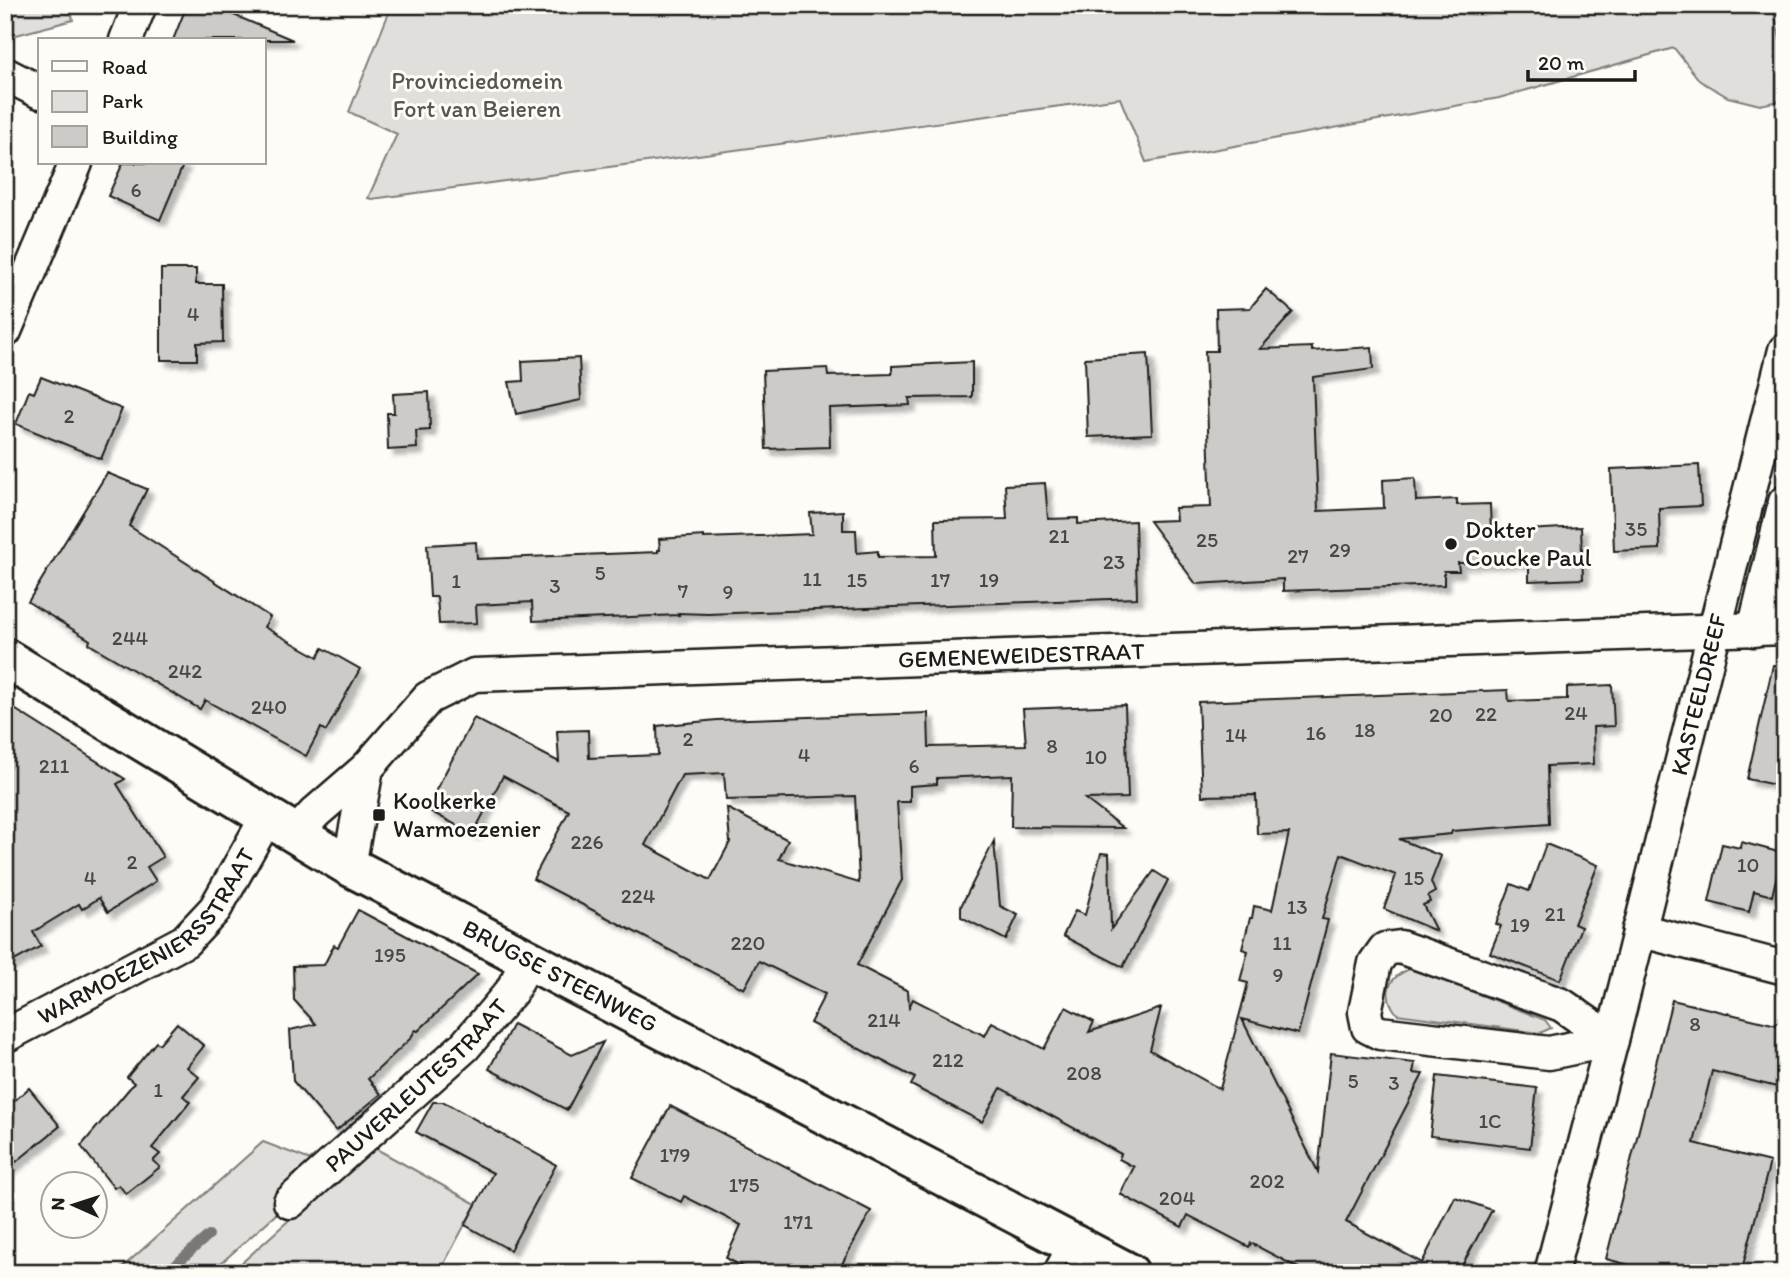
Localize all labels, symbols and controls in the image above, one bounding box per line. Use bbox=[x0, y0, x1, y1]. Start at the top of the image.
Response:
legend bbox=[38, 38, 266, 164]
scale bar bbox=[1528, 38, 1634, 82]
text: 20 m bbox=[1538, 50, 1585, 75]
text: Road bbox=[102, 54, 148, 79]
park label: Provinciedomein Fort van Beieren bbox=[391, 66, 563, 123]
text: Park bbox=[102, 88, 144, 113]
text: Building bbox=[102, 124, 178, 149]
house number: 6 bbox=[130, 177, 142, 202]
house number: 4 bbox=[187, 301, 200, 326]
house number: 2 bbox=[63, 403, 75, 428]
place label: Dokter Coucke Paul bbox=[1465, 515, 1592, 572]
house number: 35 bbox=[1625, 516, 1647, 541]
house number: 21 bbox=[1049, 523, 1070, 548]
house number: 25 bbox=[1196, 527, 1218, 552]
marker: Dokter Coucke Paul bbox=[1443, 536, 1459, 552]
house number: 29 bbox=[1329, 537, 1351, 562]
house number: 27 bbox=[1287, 543, 1309, 568]
house number: 23 bbox=[1103, 549, 1125, 574]
house number: 5 bbox=[594, 560, 606, 585]
house number: 11 bbox=[802, 566, 822, 591]
house number: 15 bbox=[847, 567, 867, 592]
house number: 17 bbox=[930, 567, 950, 592]
house number: 19 bbox=[979, 567, 999, 592]
house number: 1 bbox=[451, 568, 461, 593]
house number: 3 bbox=[549, 573, 561, 598]
house number: 7 bbox=[678, 578, 688, 603]
house number: 9 bbox=[723, 579, 733, 604]
street label: KASTEELDREEF bbox=[1664, 610, 1732, 778]
house number: 244 bbox=[112, 625, 149, 650]
street label: GEMENEWEIDESTRAAT bbox=[897, 636, 1146, 674]
house number: 242 bbox=[168, 658, 202, 683]
house number: 240 bbox=[251, 694, 287, 719]
house number: 24 bbox=[1564, 700, 1588, 725]
house number: 22 bbox=[1475, 701, 1497, 726]
house number: 20 bbox=[1429, 702, 1453, 727]
house number: 18 bbox=[1354, 717, 1376, 742]
house number: 16 bbox=[1306, 720, 1326, 745]
house number: 14 bbox=[1225, 722, 1248, 747]
house number: 2 bbox=[682, 726, 694, 751]
house number: 8 bbox=[1046, 733, 1058, 758]
house number: 4 bbox=[798, 742, 811, 767]
house number: 10 bbox=[1085, 744, 1107, 769]
house number: 211 bbox=[39, 753, 70, 778]
house number: 6 bbox=[908, 753, 920, 778]
place label: Koolkerke Warmoezenier bbox=[393, 786, 541, 843]
marker: Koolkerke Warmoezenier bbox=[371, 807, 387, 823]
house number: 226 bbox=[570, 829, 604, 854]
street label: WARMOEZENIERSSTRAAT bbox=[32, 842, 261, 1030]
house number: 2 bbox=[126, 849, 138, 874]
house number: 10 bbox=[1737, 852, 1759, 877]
house number: 4 bbox=[84, 865, 97, 890]
house number: 15 bbox=[1404, 865, 1424, 890]
house number: 224 bbox=[621, 883, 656, 908]
house number: 13 bbox=[1286, 894, 1308, 919]
house number: 21 bbox=[1545, 901, 1566, 926]
house number: 19 bbox=[1510, 912, 1530, 937]
street label: BRUGSE STEENWEG bbox=[458, 913, 662, 1038]
house number: 220 bbox=[730, 930, 766, 955]
house number: 11 bbox=[1272, 930, 1292, 955]
house number: 195 bbox=[374, 942, 406, 967]
house number: 9 bbox=[1273, 962, 1283, 987]
street label: PAUVERLEUTESTRAAT bbox=[319, 992, 513, 1178]
house number: 214 bbox=[867, 1007, 901, 1032]
house number: 8 bbox=[1689, 1011, 1701, 1036]
house number: 212 bbox=[932, 1047, 964, 1072]
house number: 208 bbox=[1066, 1060, 1102, 1085]
house number: 5 bbox=[1347, 1068, 1359, 1093]
house number: 3 bbox=[1388, 1070, 1400, 1095]
house number: 1 bbox=[153, 1077, 163, 1102]
house number: 1C bbox=[1478, 1108, 1502, 1133]
house number: 179 bbox=[659, 1142, 691, 1167]
house number: 202 bbox=[1249, 1168, 1285, 1193]
north arrow bbox=[38, 1170, 108, 1240]
house number: 175 bbox=[728, 1172, 760, 1197]
house number: 204 bbox=[1159, 1185, 1196, 1210]
text: N bbox=[46, 1197, 69, 1211]
house number: 171 bbox=[783, 1209, 813, 1234]

